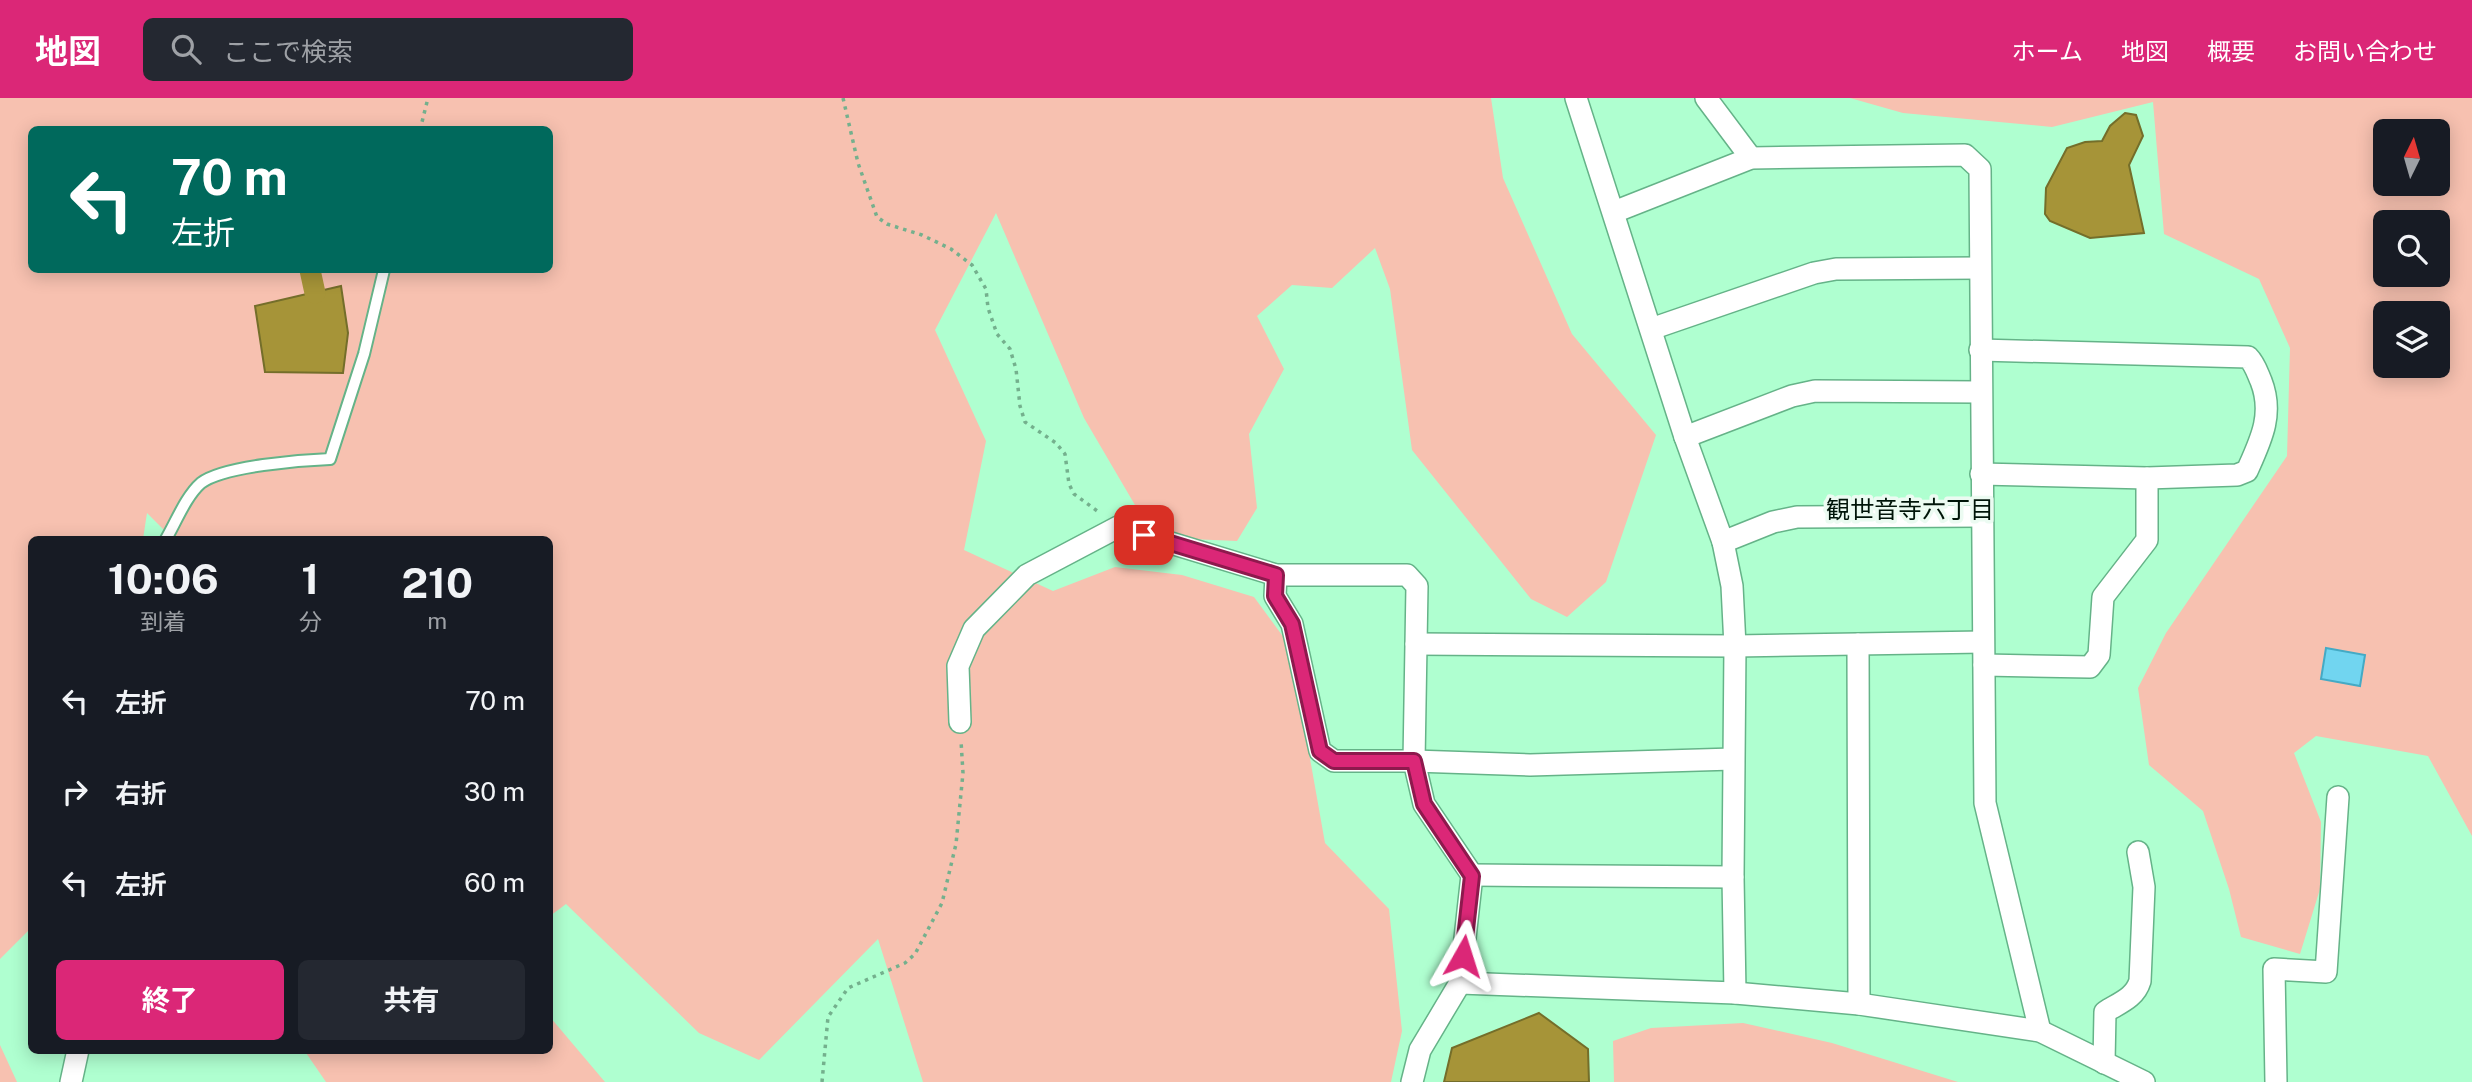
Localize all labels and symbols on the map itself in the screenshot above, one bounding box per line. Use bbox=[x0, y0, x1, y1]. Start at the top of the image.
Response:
north arrow bbox=[2373, 119, 2450, 196]
district label: 観世音寺六丁目 bbox=[1826, 495, 1994, 523]
pin bbox=[1114, 505, 1174, 565]
position arrow bbox=[1426, 919, 1500, 993]

